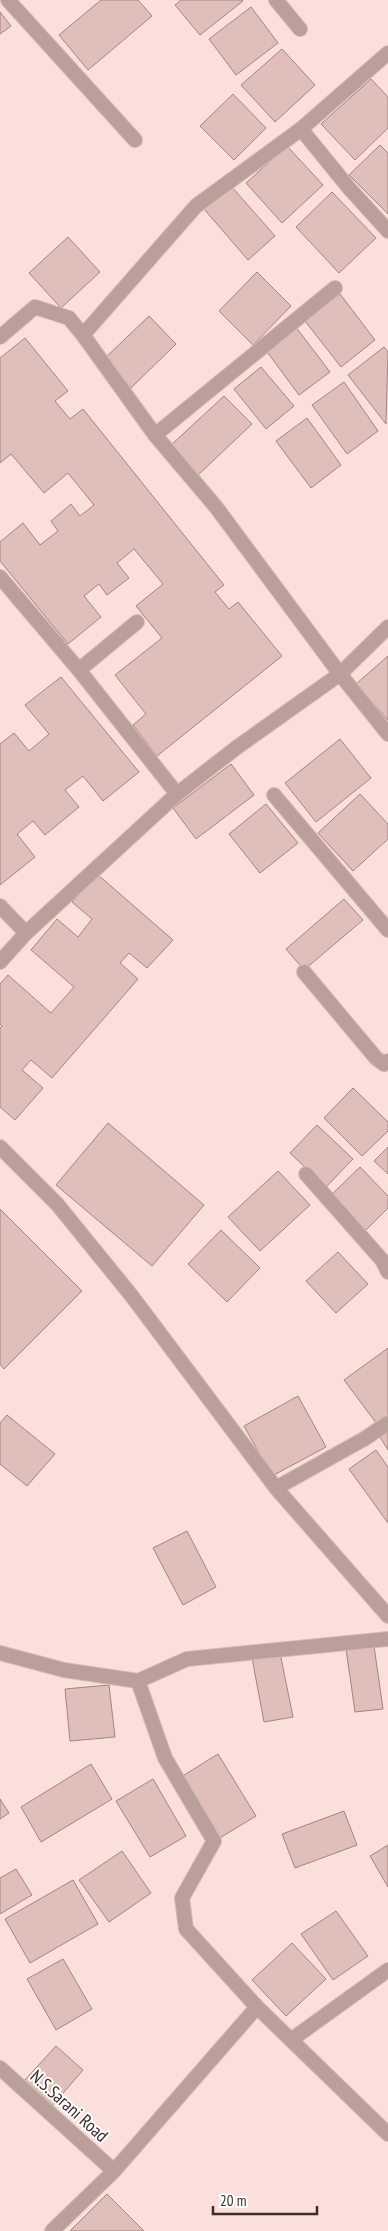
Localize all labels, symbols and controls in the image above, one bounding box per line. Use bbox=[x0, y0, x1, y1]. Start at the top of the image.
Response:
street label: N.S.Sarani Road bbox=[26, 2065, 113, 2147]
scale bar bbox=[213, 2184, 317, 2216]
text: 20 m bbox=[220, 2191, 246, 2210]

